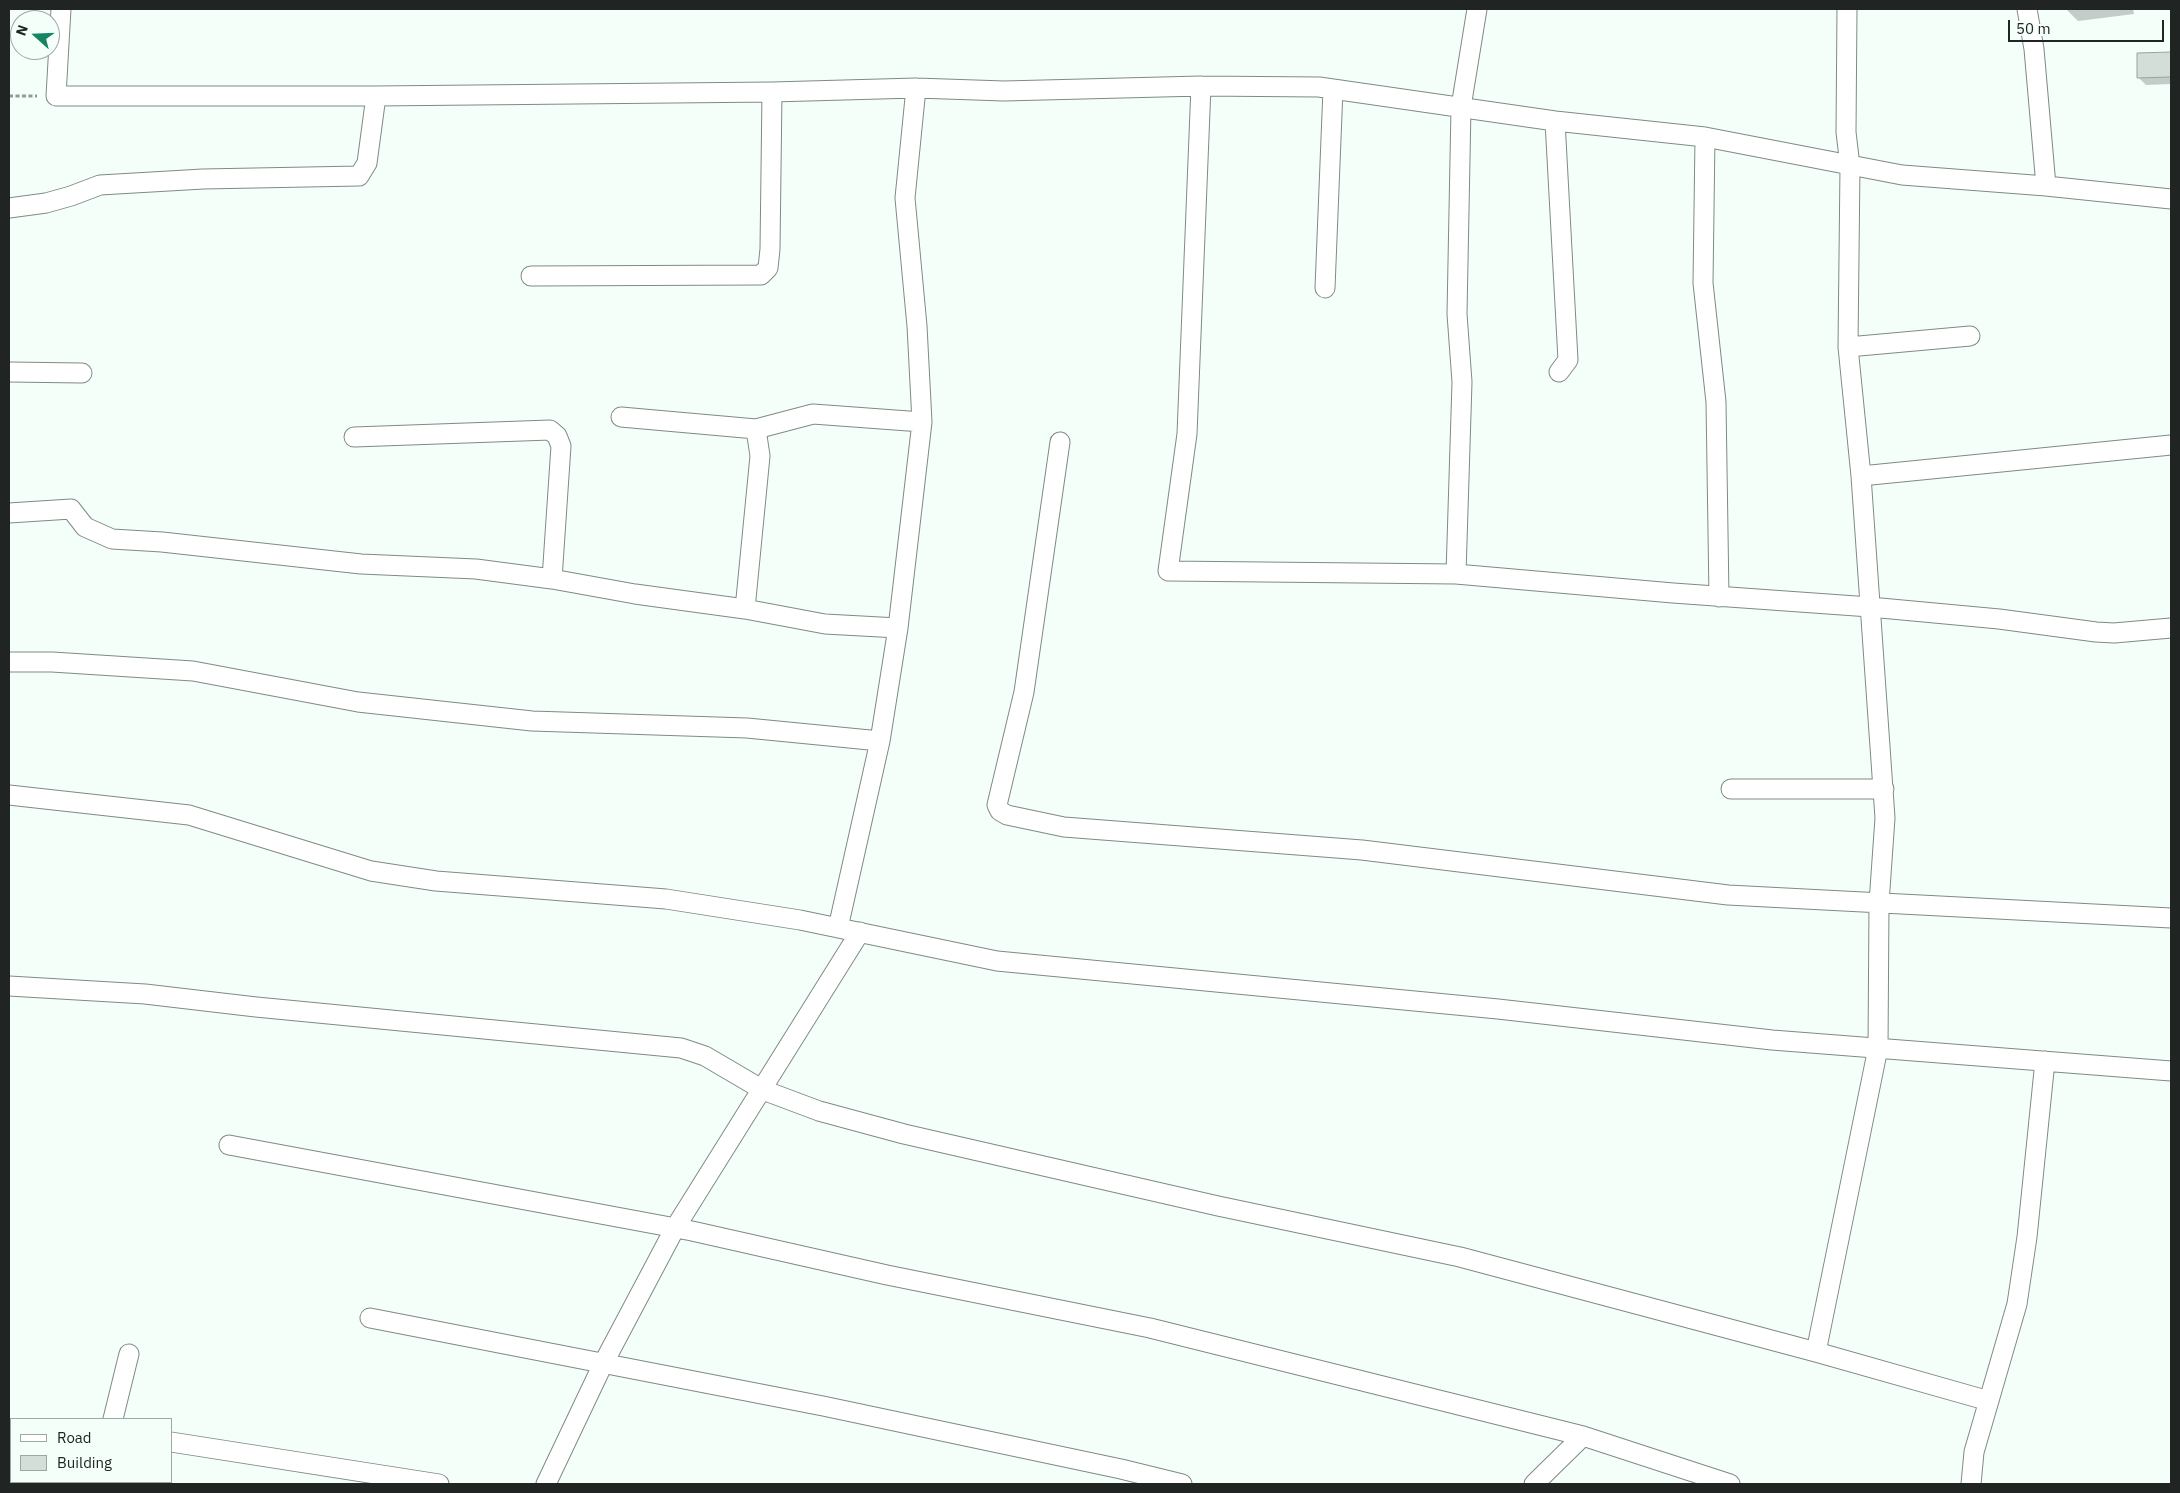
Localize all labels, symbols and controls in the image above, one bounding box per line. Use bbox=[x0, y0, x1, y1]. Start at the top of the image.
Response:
north arrow bbox=[10, 10, 60, 60]
scale bar bbox=[2010, 10, 2166, 42]
text: 50 m bbox=[2016, 19, 2051, 38]
text: N bbox=[12, 22, 32, 38]
legend bbox=[10, 1418, 172, 1483]
text: Road bbox=[57, 1428, 92, 1447]
text: Building bbox=[57, 1453, 112, 1472]

